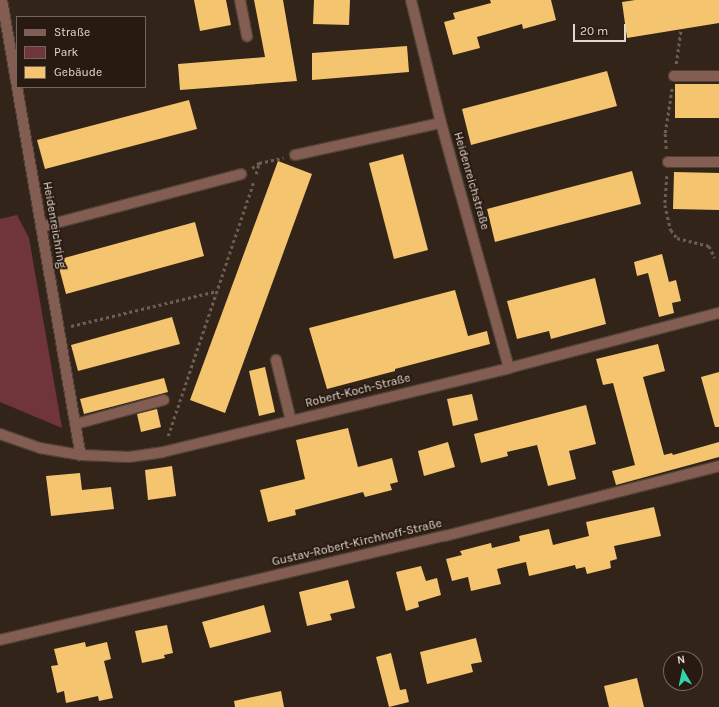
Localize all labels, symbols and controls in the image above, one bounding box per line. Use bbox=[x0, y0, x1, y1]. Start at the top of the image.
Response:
legend bbox=[16, 16, 146, 88]
scale bar bbox=[575, 16, 628, 42]
text: 20 m bbox=[580, 24, 608, 38]
text: Straße bbox=[54, 25, 90, 39]
text: Park bbox=[54, 45, 78, 59]
text: Gebäude bbox=[54, 65, 102, 79]
street label: Heidenreichstraße bbox=[450, 130, 492, 232]
street label: Heidenreichring bbox=[39, 181, 69, 269]
street label: Robert-Koch-Straße bbox=[304, 371, 412, 411]
street label: Gustav-Robert-Kirchhoff-Straße bbox=[271, 516, 443, 570]
north arrow bbox=[663, 651, 703, 691]
text: N bbox=[676, 653, 686, 667]

